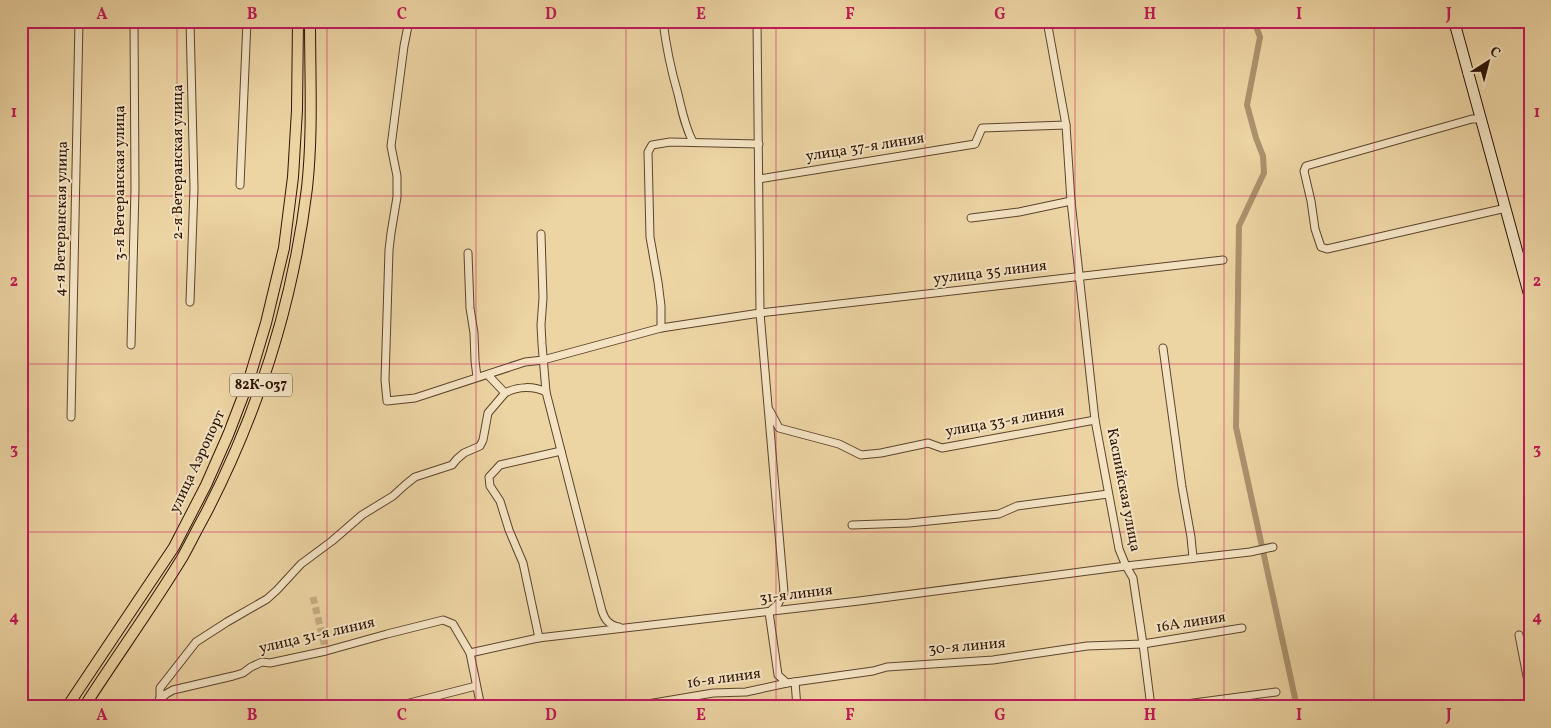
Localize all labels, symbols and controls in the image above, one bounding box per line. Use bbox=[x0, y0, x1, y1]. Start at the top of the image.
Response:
text: A bbox=[96, 4, 108, 26]
text: B bbox=[247, 4, 258, 26]
text: C bbox=[397, 4, 407, 26]
text: D bbox=[545, 4, 557, 26]
text: E bbox=[696, 4, 706, 26]
text: F bbox=[845, 4, 855, 26]
text: G bbox=[994, 4, 1006, 26]
text: H bbox=[1144, 4, 1156, 26]
text: I bbox=[1296, 4, 1302, 26]
text: J bbox=[1445, 4, 1452, 26]
north arrow bbox=[1464, 38, 1514, 88]
text: С bbox=[1486, 42, 1504, 63]
street label: 2-я Ветеранская улица bbox=[168, 84, 189, 240]
text: 1 bbox=[11, 102, 17, 124]
text: 1 bbox=[1534, 102, 1540, 124]
street label: 3-я Ветеранская улица bbox=[110, 105, 131, 261]
street label: улица 37-я линия bbox=[804, 128, 926, 168]
street label: 4-я Ветеранская улица bbox=[50, 141, 74, 297]
street label: уулица 35 линия bbox=[932, 256, 1048, 290]
text: 2 bbox=[10, 271, 18, 293]
text: 2 bbox=[1533, 271, 1541, 293]
road number: 82К-037 bbox=[230, 374, 292, 396]
street label: улица 33-я линия bbox=[944, 401, 1066, 443]
street label: улица Аэропорт bbox=[165, 407, 231, 517]
street label: Каспийская улица bbox=[1101, 426, 1145, 554]
text: 3 bbox=[10, 439, 18, 461]
text: 3 bbox=[1533, 439, 1541, 461]
street label: 31-я линия bbox=[758, 580, 834, 610]
text: 4 bbox=[9, 607, 19, 629]
street label: 16А линия bbox=[1155, 607, 1228, 639]
text: 4 bbox=[1532, 607, 1542, 629]
street label: улица 31-я линия bbox=[257, 612, 377, 660]
street label: 30-я линия bbox=[928, 633, 1007, 661]
street label: 16-я линия bbox=[686, 663, 762, 695]
text: A bbox=[96, 705, 108, 727]
text: B bbox=[247, 705, 258, 727]
text: C bbox=[397, 705, 407, 727]
text: D bbox=[545, 705, 557, 727]
text: E bbox=[696, 705, 706, 727]
text: F bbox=[845, 705, 855, 727]
text: G bbox=[994, 705, 1006, 727]
text: H bbox=[1144, 705, 1156, 727]
text: I bbox=[1296, 705, 1302, 727]
text: J bbox=[1445, 705, 1452, 727]

